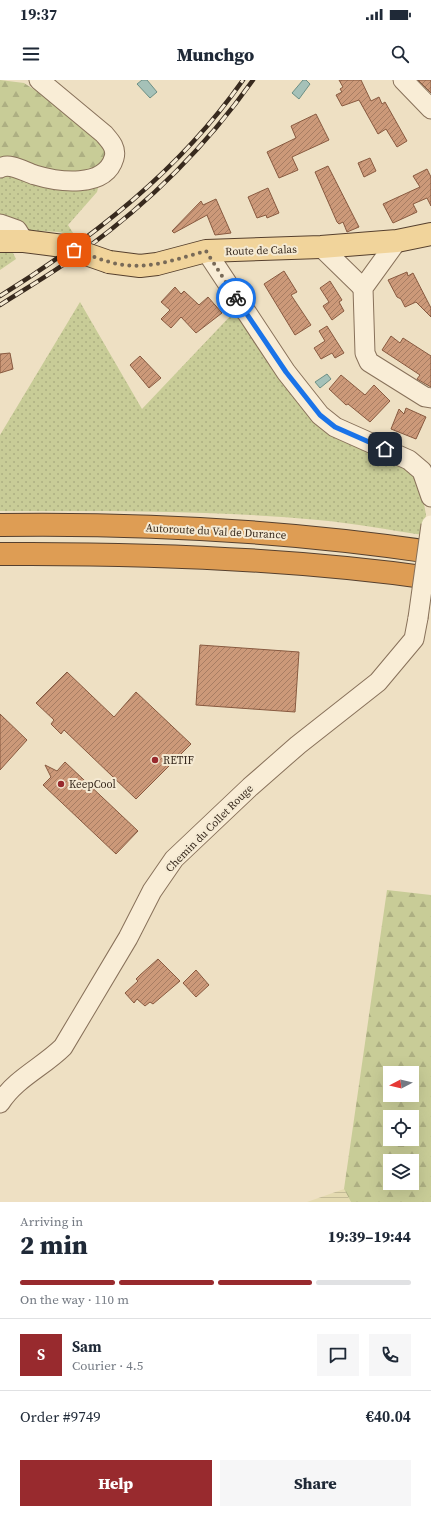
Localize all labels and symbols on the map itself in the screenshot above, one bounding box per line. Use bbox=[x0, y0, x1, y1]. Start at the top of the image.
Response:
pin bbox=[57, 233, 91, 267]
street label: Route de Calas bbox=[225, 242, 297, 259]
courier bbox=[216, 278, 256, 318]
pin bbox=[368, 432, 402, 466]
street label: Autoroute du Val de Durance bbox=[145, 520, 287, 543]
place label: RETIF bbox=[163, 753, 195, 768]
marker: RETIF bbox=[150, 755, 160, 765]
place label: KeepCool bbox=[69, 777, 116, 792]
marker: KeepCool bbox=[56, 779, 66, 789]
street label: Chemin du Collet Rouge bbox=[162, 781, 257, 876]
north arrow bbox=[383, 1066, 419, 1102]

